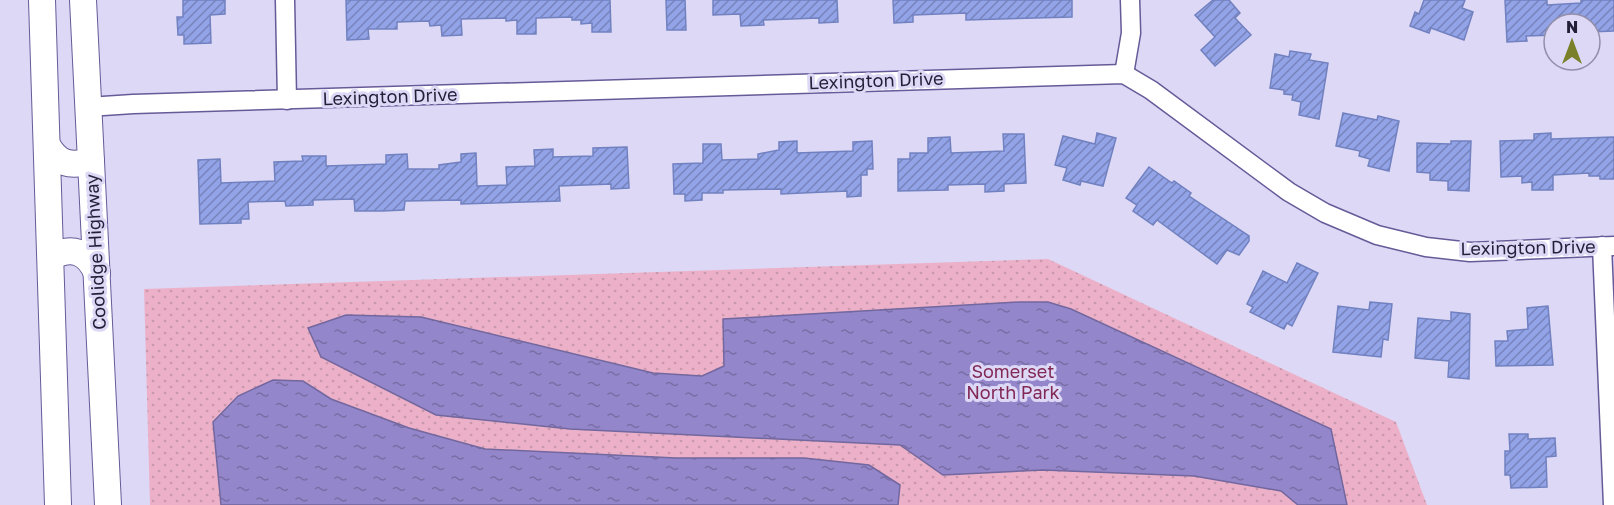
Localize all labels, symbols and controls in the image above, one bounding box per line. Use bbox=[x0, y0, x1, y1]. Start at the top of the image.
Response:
north arrow bbox=[1542, 12, 1602, 72]
text: N bbox=[1566, 17, 1578, 37]
street label: Lexington Drive bbox=[808, 67, 944, 93]
street label: Lexington Drive bbox=[322, 83, 458, 109]
street label: Coolidge Highway bbox=[80, 174, 110, 331]
street label: Lexington Drive bbox=[1460, 235, 1596, 259]
park label: Somerset North Park bbox=[966, 360, 1060, 403]

